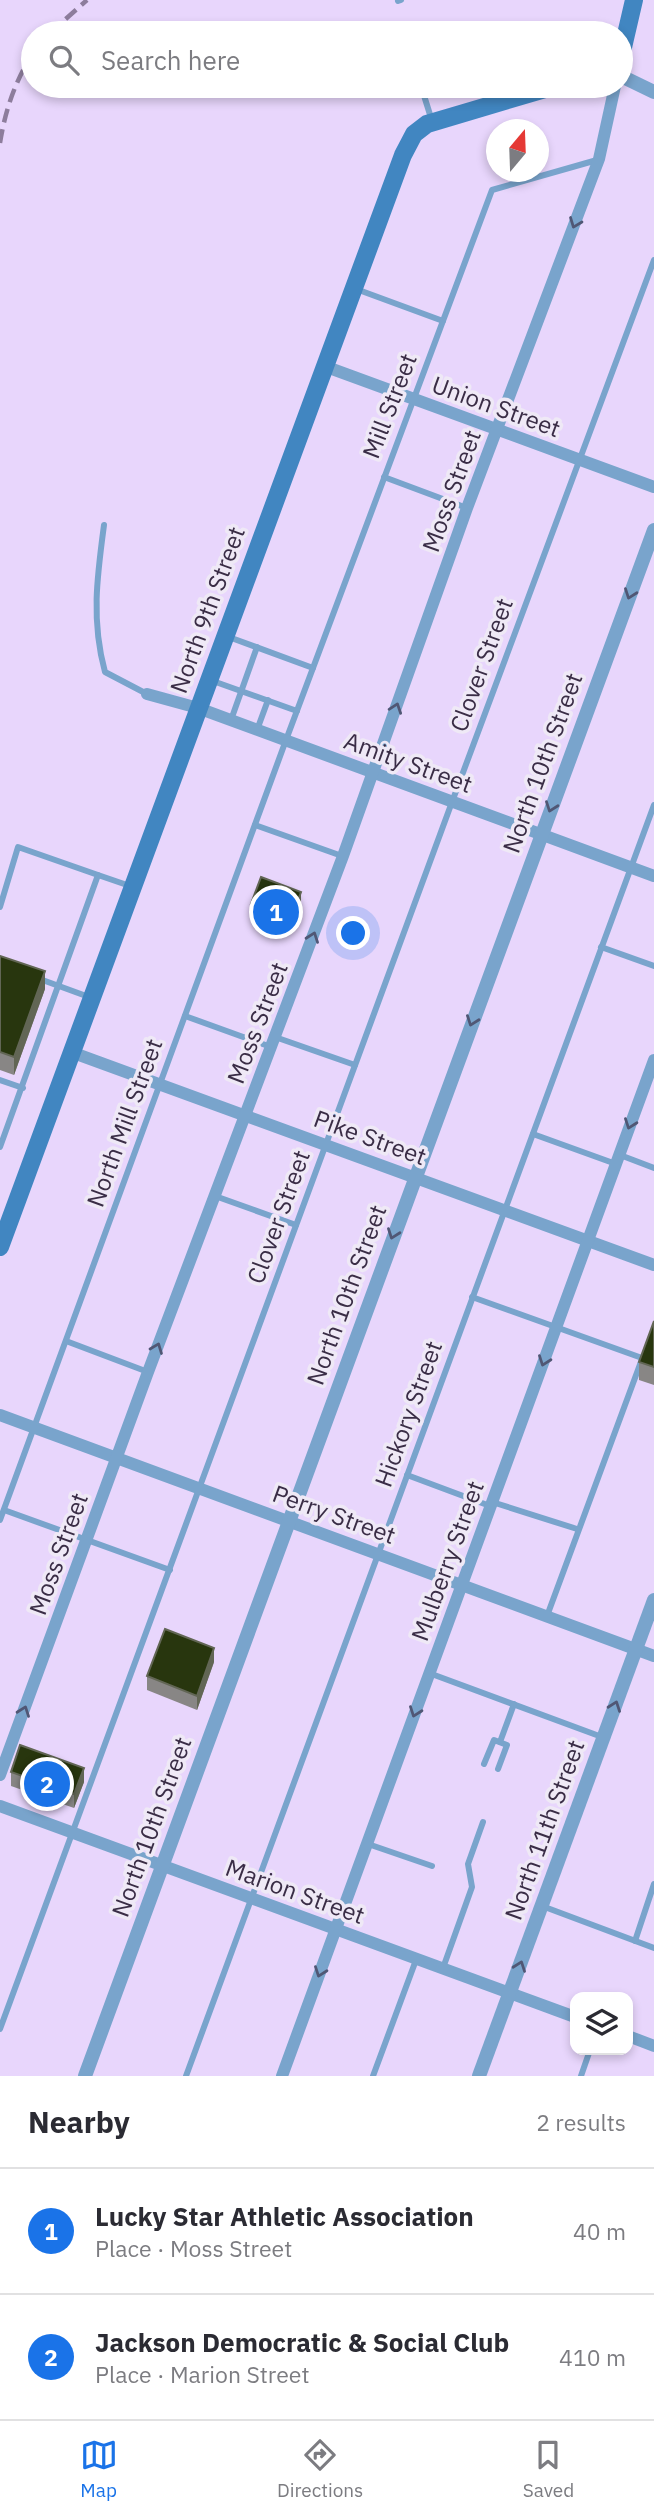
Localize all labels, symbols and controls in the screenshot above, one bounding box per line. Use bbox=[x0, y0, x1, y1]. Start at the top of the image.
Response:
search box bbox=[21, 21, 633, 98]
icon: search bbox=[45, 41, 83, 79]
text: Search here bbox=[101, 43, 240, 77]
north arrow bbox=[486, 119, 549, 182]
one-way arrow bbox=[569, 216, 583, 228]
street label: Mill Street bbox=[354, 349, 424, 463]
street label: Union Street bbox=[428, 368, 565, 444]
street label: Moss Street bbox=[414, 425, 488, 556]
street label: North 9th Street bbox=[162, 522, 252, 697]
one-way arrow bbox=[624, 588, 638, 600]
street label: Clover Street bbox=[442, 594, 520, 736]
street label: North 10th Street bbox=[495, 668, 589, 857]
one-way arrow bbox=[388, 703, 402, 715]
street label: Amity Street bbox=[340, 724, 477, 800]
one-way arrow bbox=[545, 801, 559, 813]
pin: 1 bbox=[253, 886, 299, 938]
your location bbox=[336, 916, 370, 950]
one-way arrow bbox=[304, 931, 318, 943]
street label: Moss Street bbox=[219, 957, 295, 1088]
one-way arrow bbox=[466, 1014, 480, 1026]
street label: North Mill Street bbox=[79, 1034, 169, 1211]
street label: Pike Street bbox=[310, 1102, 431, 1172]
one-way arrow bbox=[625, 1118, 639, 1130]
street label: Clover Street bbox=[239, 1146, 317, 1288]
street label: North 10th Street bbox=[299, 1200, 393, 1389]
one-way arrow bbox=[387, 1228, 401, 1240]
street label: Hickory Street bbox=[367, 1336, 449, 1491]
one-way arrow bbox=[149, 1343, 163, 1355]
one-way arrow bbox=[538, 1354, 552, 1366]
street label: Mulberry Street bbox=[403, 1476, 491, 1645]
street label: Perry Street bbox=[268, 1477, 400, 1551]
street label: Moss Street bbox=[21, 1488, 95, 1619]
one-way arrow bbox=[607, 1701, 621, 1713]
one-way arrow bbox=[15, 1705, 29, 1717]
one-way arrow bbox=[409, 1706, 423, 1718]
street label: North 10th Street bbox=[104, 1732, 198, 1921]
street label: North 11th Street bbox=[497, 1735, 591, 1924]
pin: 2 bbox=[24, 1758, 70, 1810]
street label: Marion Street bbox=[221, 1851, 369, 1931]
one-way arrow bbox=[511, 1960, 525, 1972]
one-way arrow bbox=[314, 1966, 328, 1978]
map controls bbox=[570, 1992, 633, 2055]
button: layers bbox=[570, 1992, 633, 2055]
text: Nearby bbox=[28, 2102, 130, 2141]
text: 2 results bbox=[536, 2107, 626, 2137]
text: Lucky Star Athletic Association bbox=[95, 2199, 474, 2233]
text: 1 bbox=[44, 2216, 58, 2246]
text: 40 m bbox=[573, 2216, 626, 2246]
text: Place · Moss Street bbox=[95, 2233, 292, 2263]
text: Jackson Democratic & Social Club bbox=[95, 2325, 509, 2359]
text: 2 bbox=[44, 2342, 58, 2372]
text: 410 m bbox=[559, 2342, 626, 2372]
text: Place · Marion Street bbox=[95, 2359, 310, 2389]
tab: Map bbox=[80, 2436, 118, 2502]
tab: Directions bbox=[277, 2436, 363, 2502]
tab: Saved bbox=[523, 2436, 574, 2502]

